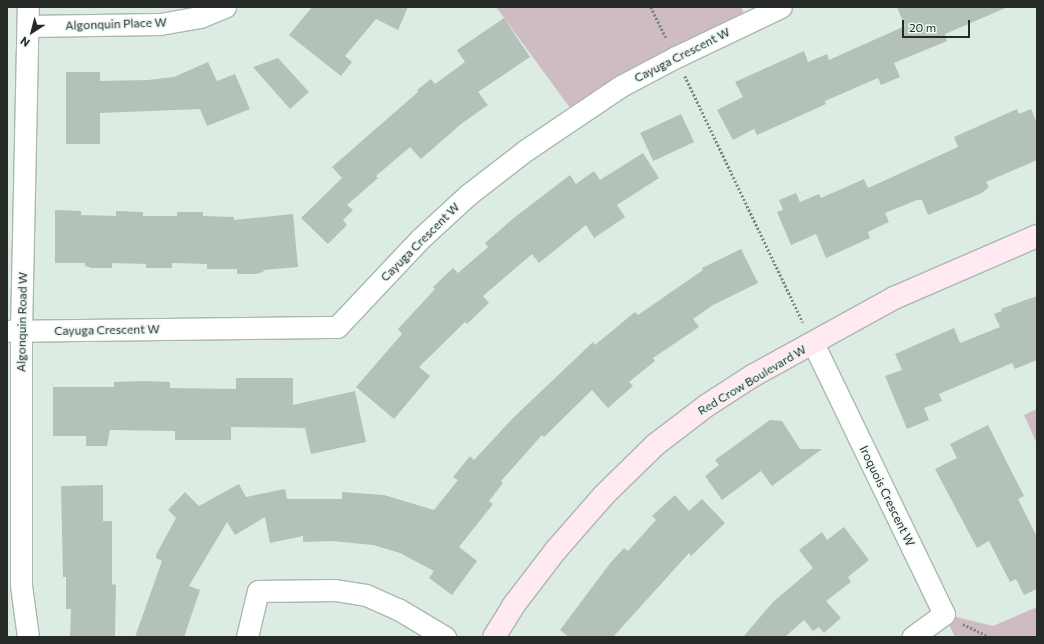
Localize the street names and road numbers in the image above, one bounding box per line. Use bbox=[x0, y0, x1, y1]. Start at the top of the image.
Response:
street label: Algonquin Place W bbox=[65, 15, 167, 33]
street label: Cayuga Crescent W bbox=[632, 25, 732, 85]
street label: Cayuga Crescent W bbox=[378, 200, 462, 284]
street label: Algonquin Road W bbox=[14, 272, 30, 372]
street label: Cayuga Crescent W bbox=[54, 322, 160, 338]
street label: Red Crow Boulevard W bbox=[695, 342, 809, 418]
street label: Iroquois Crescent W bbox=[856, 443, 918, 549]

